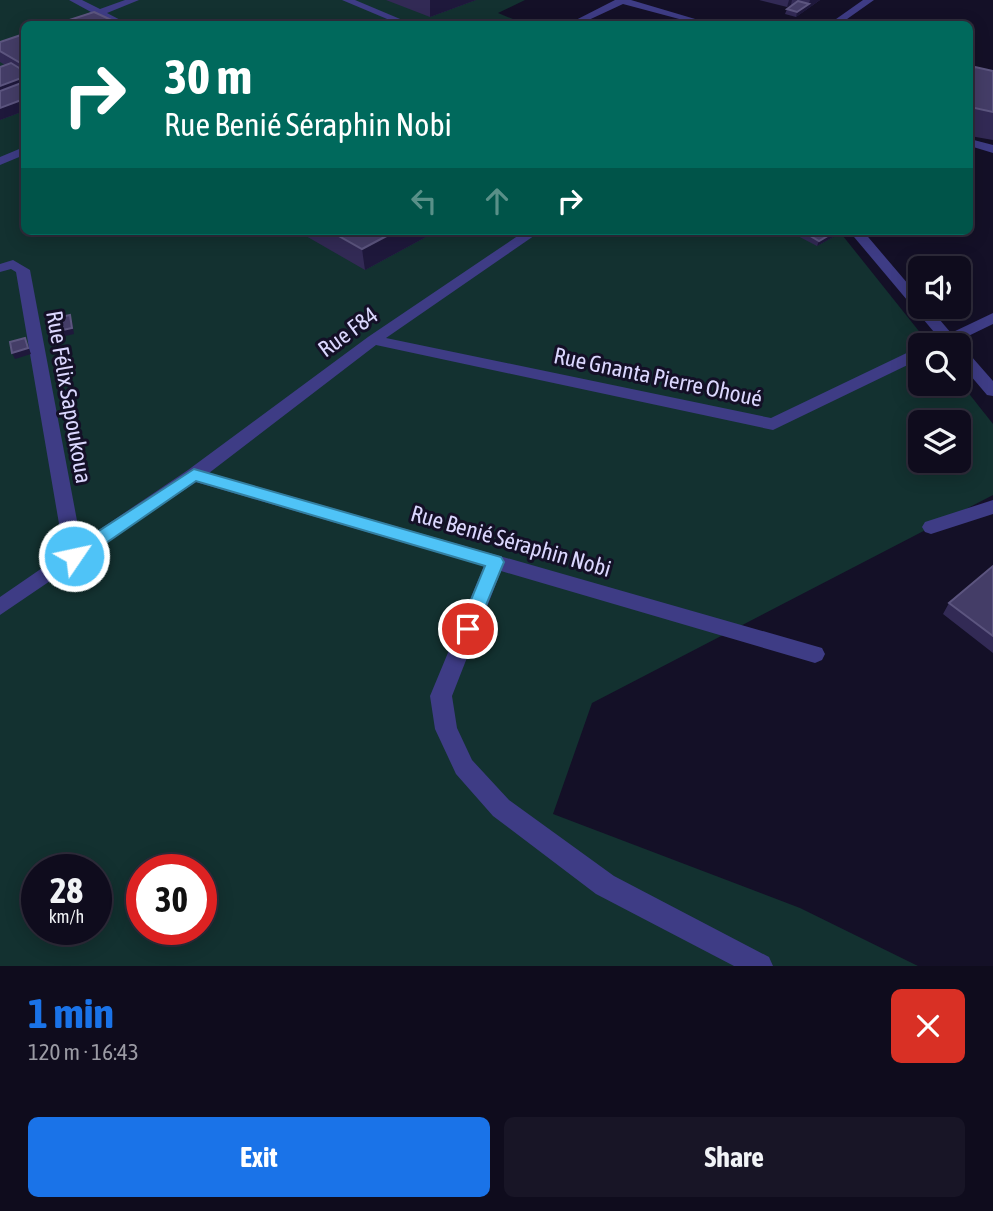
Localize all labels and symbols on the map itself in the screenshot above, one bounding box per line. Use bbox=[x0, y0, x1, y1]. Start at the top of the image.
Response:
street label: Rue F84 bbox=[313, 302, 383, 362]
street label: Rue Félix Sapoukoua bbox=[41, 309, 97, 485]
street label: Rue Gnanta Pierre Ohoué bbox=[551, 342, 765, 412]
street label: Rue Benié Séraphin Nobi bbox=[408, 500, 614, 582]
position arrow bbox=[37, 519, 111, 593]
pin bbox=[438, 599, 498, 659]
speed limit sign: 30 bbox=[126, 854, 217, 945]

